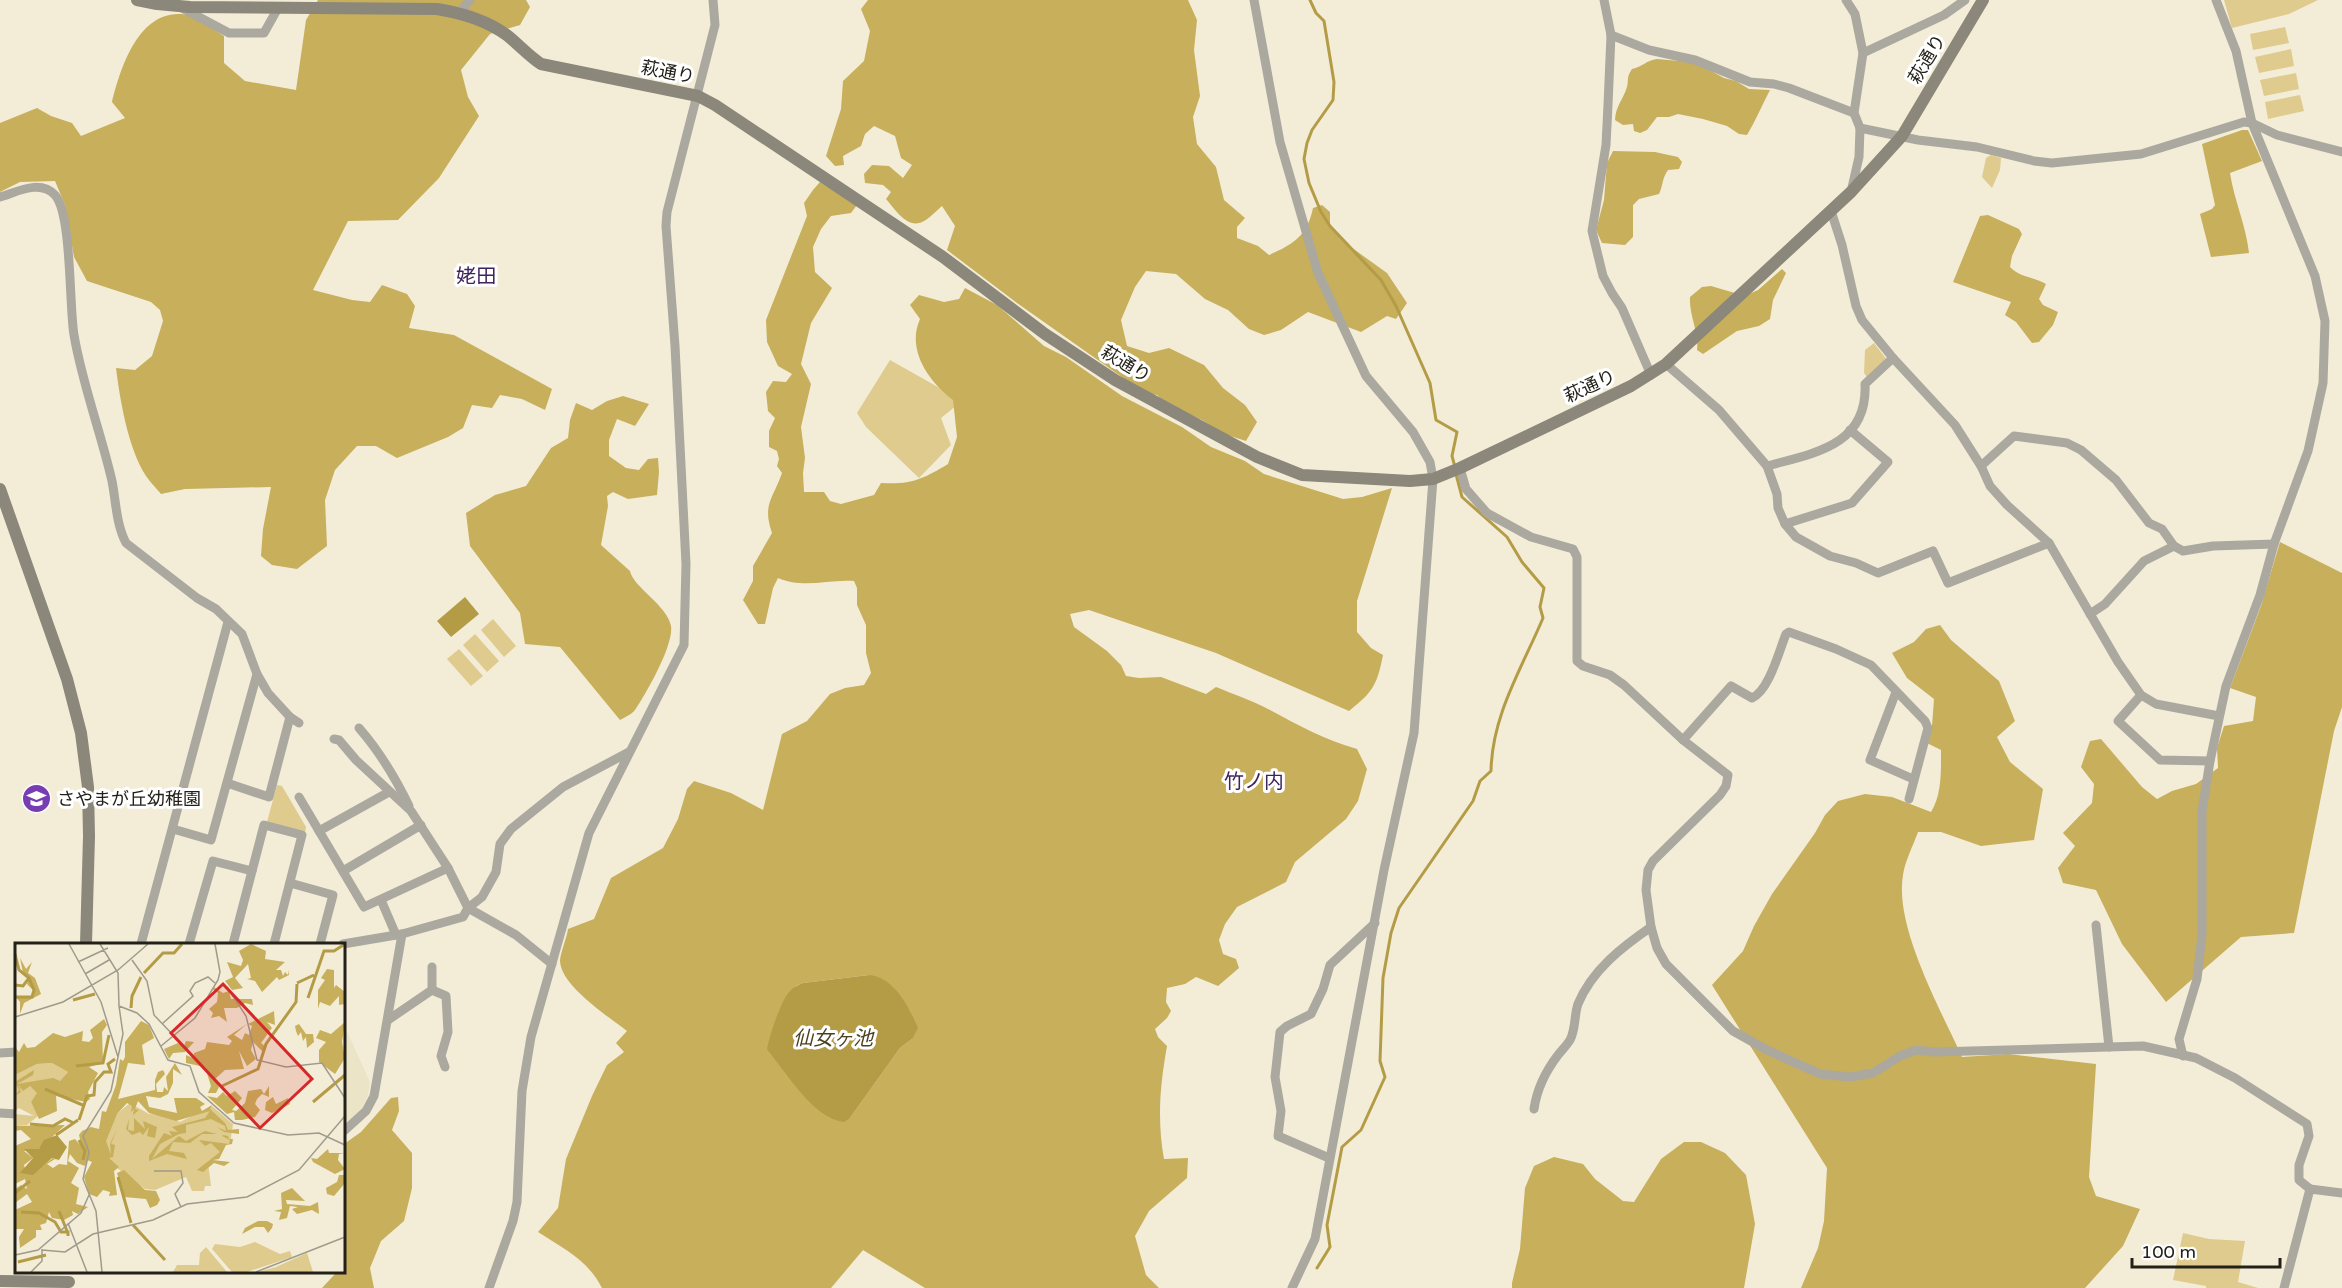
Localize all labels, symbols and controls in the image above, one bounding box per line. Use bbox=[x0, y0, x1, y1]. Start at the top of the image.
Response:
street label: 萩通り bbox=[1904, 30, 1950, 88]
street label: 萩通り bbox=[639, 56, 697, 88]
district label: 姥田 bbox=[456, 265, 496, 289]
street label: 萩通り bbox=[1097, 341, 1155, 387]
street label: 萩通り bbox=[1561, 365, 1619, 407]
district label: 竹ノ内 bbox=[1224, 770, 1284, 794]
school or university icon: さやまが丘幼稚園 bbox=[20, 783, 52, 815]
place label: さやまが丘幼稚園 bbox=[57, 788, 201, 810]
inset map bbox=[15, 943, 345, 1273]
water label: 仙女ヶ池 bbox=[793, 1027, 875, 1051]
scale bar bbox=[2132, 1231, 2280, 1269]
text: 100 m bbox=[2141, 1241, 2196, 1263]

